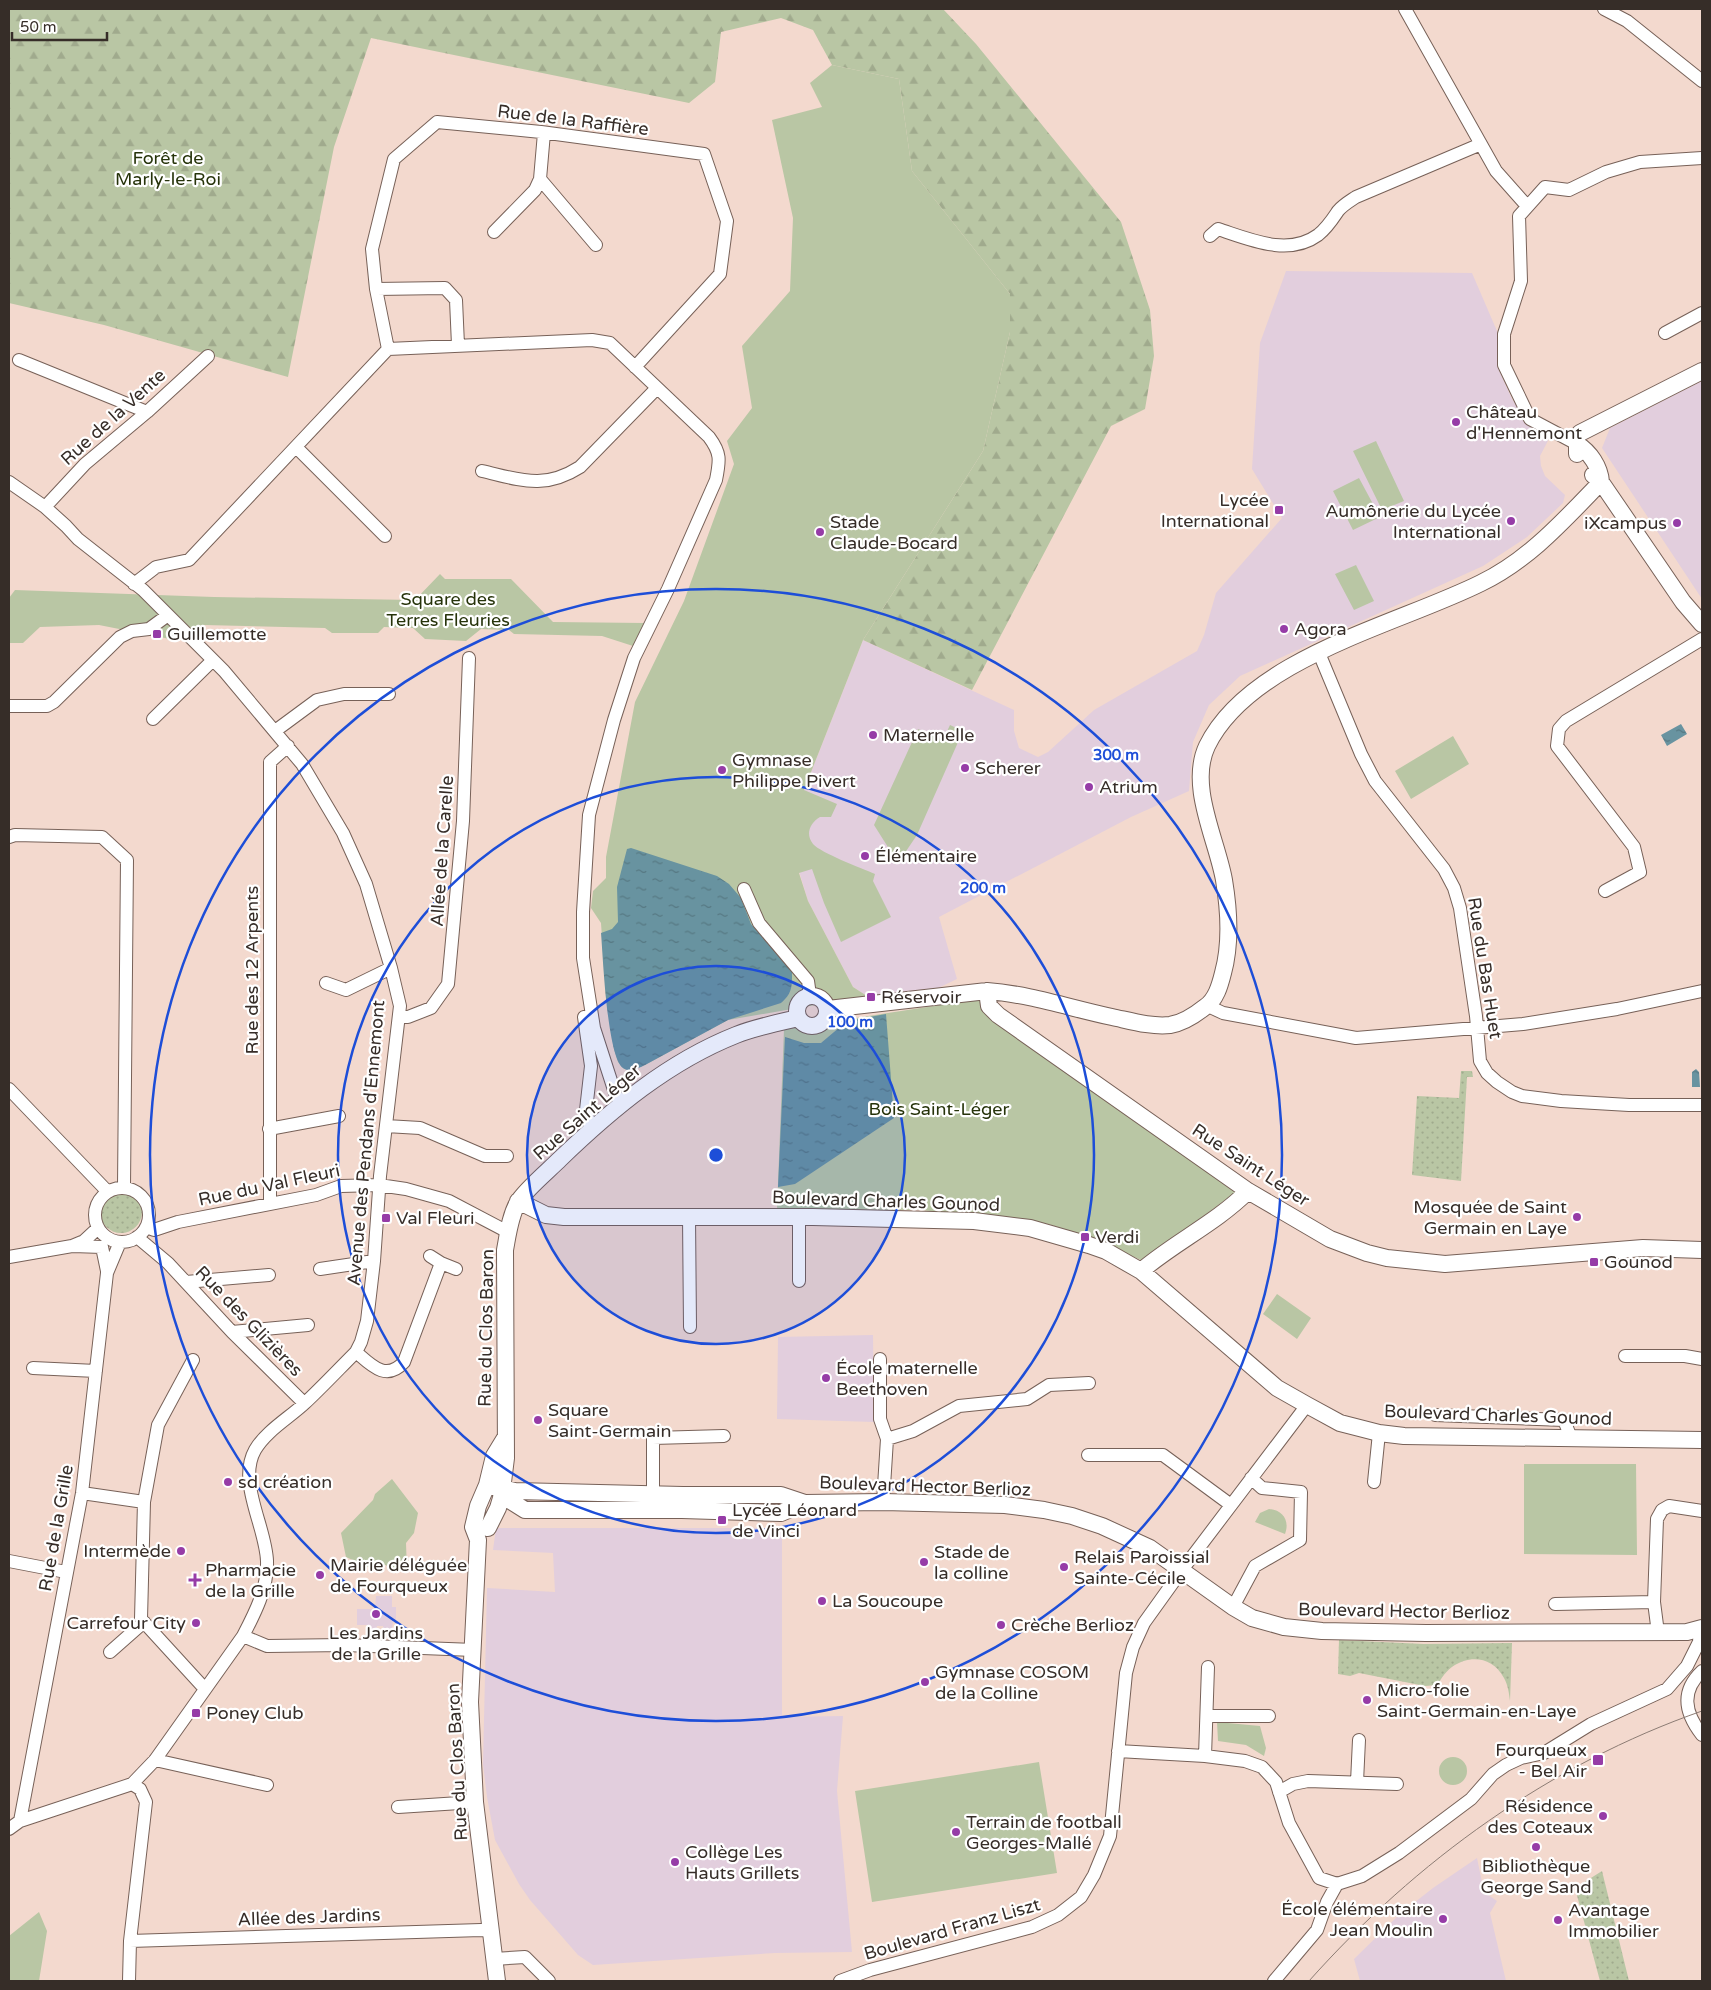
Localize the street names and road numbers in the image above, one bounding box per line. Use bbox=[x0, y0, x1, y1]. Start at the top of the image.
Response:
street label: Rue de la Raffière bbox=[496, 100, 650, 140]
street label: Rue de la Vente bbox=[56, 364, 170, 470]
street label: Allée de la Carelle bbox=[426, 775, 458, 927]
street label: Rue des 12 Arpents bbox=[241, 886, 263, 1054]
street label: Rue du Bas Huet bbox=[1463, 896, 1507, 1040]
street label: Avenue des Pendans d'Ennemont bbox=[343, 999, 389, 1287]
street label: Rue Saint Léger bbox=[529, 1059, 645, 1165]
street label: Rue Saint Léger bbox=[1188, 1119, 1314, 1211]
street label: Rue du Val Fleuri bbox=[196, 1159, 342, 1211]
street label: Boulevard Charles Gounod bbox=[772, 1186, 1000, 1216]
street label: Rue du Clos Baron bbox=[474, 1249, 498, 1407]
street label: Rue des Glizières bbox=[191, 1261, 307, 1381]
street label: Boulevard Charles Gounod bbox=[1384, 1400, 1612, 1430]
street label: Rue de la Grille bbox=[34, 1463, 78, 1593]
street label: Boulevard Hector Berlioz bbox=[819, 1471, 1031, 1501]
street label: Boulevard Hector Berlioz bbox=[1298, 1598, 1510, 1624]
street label: Rue du Clos Baron bbox=[442, 1683, 472, 1841]
street label: Boulevard Franz Liszt bbox=[861, 1893, 1043, 1965]
street label: Allée des Jardins bbox=[237, 1904, 381, 1930]

